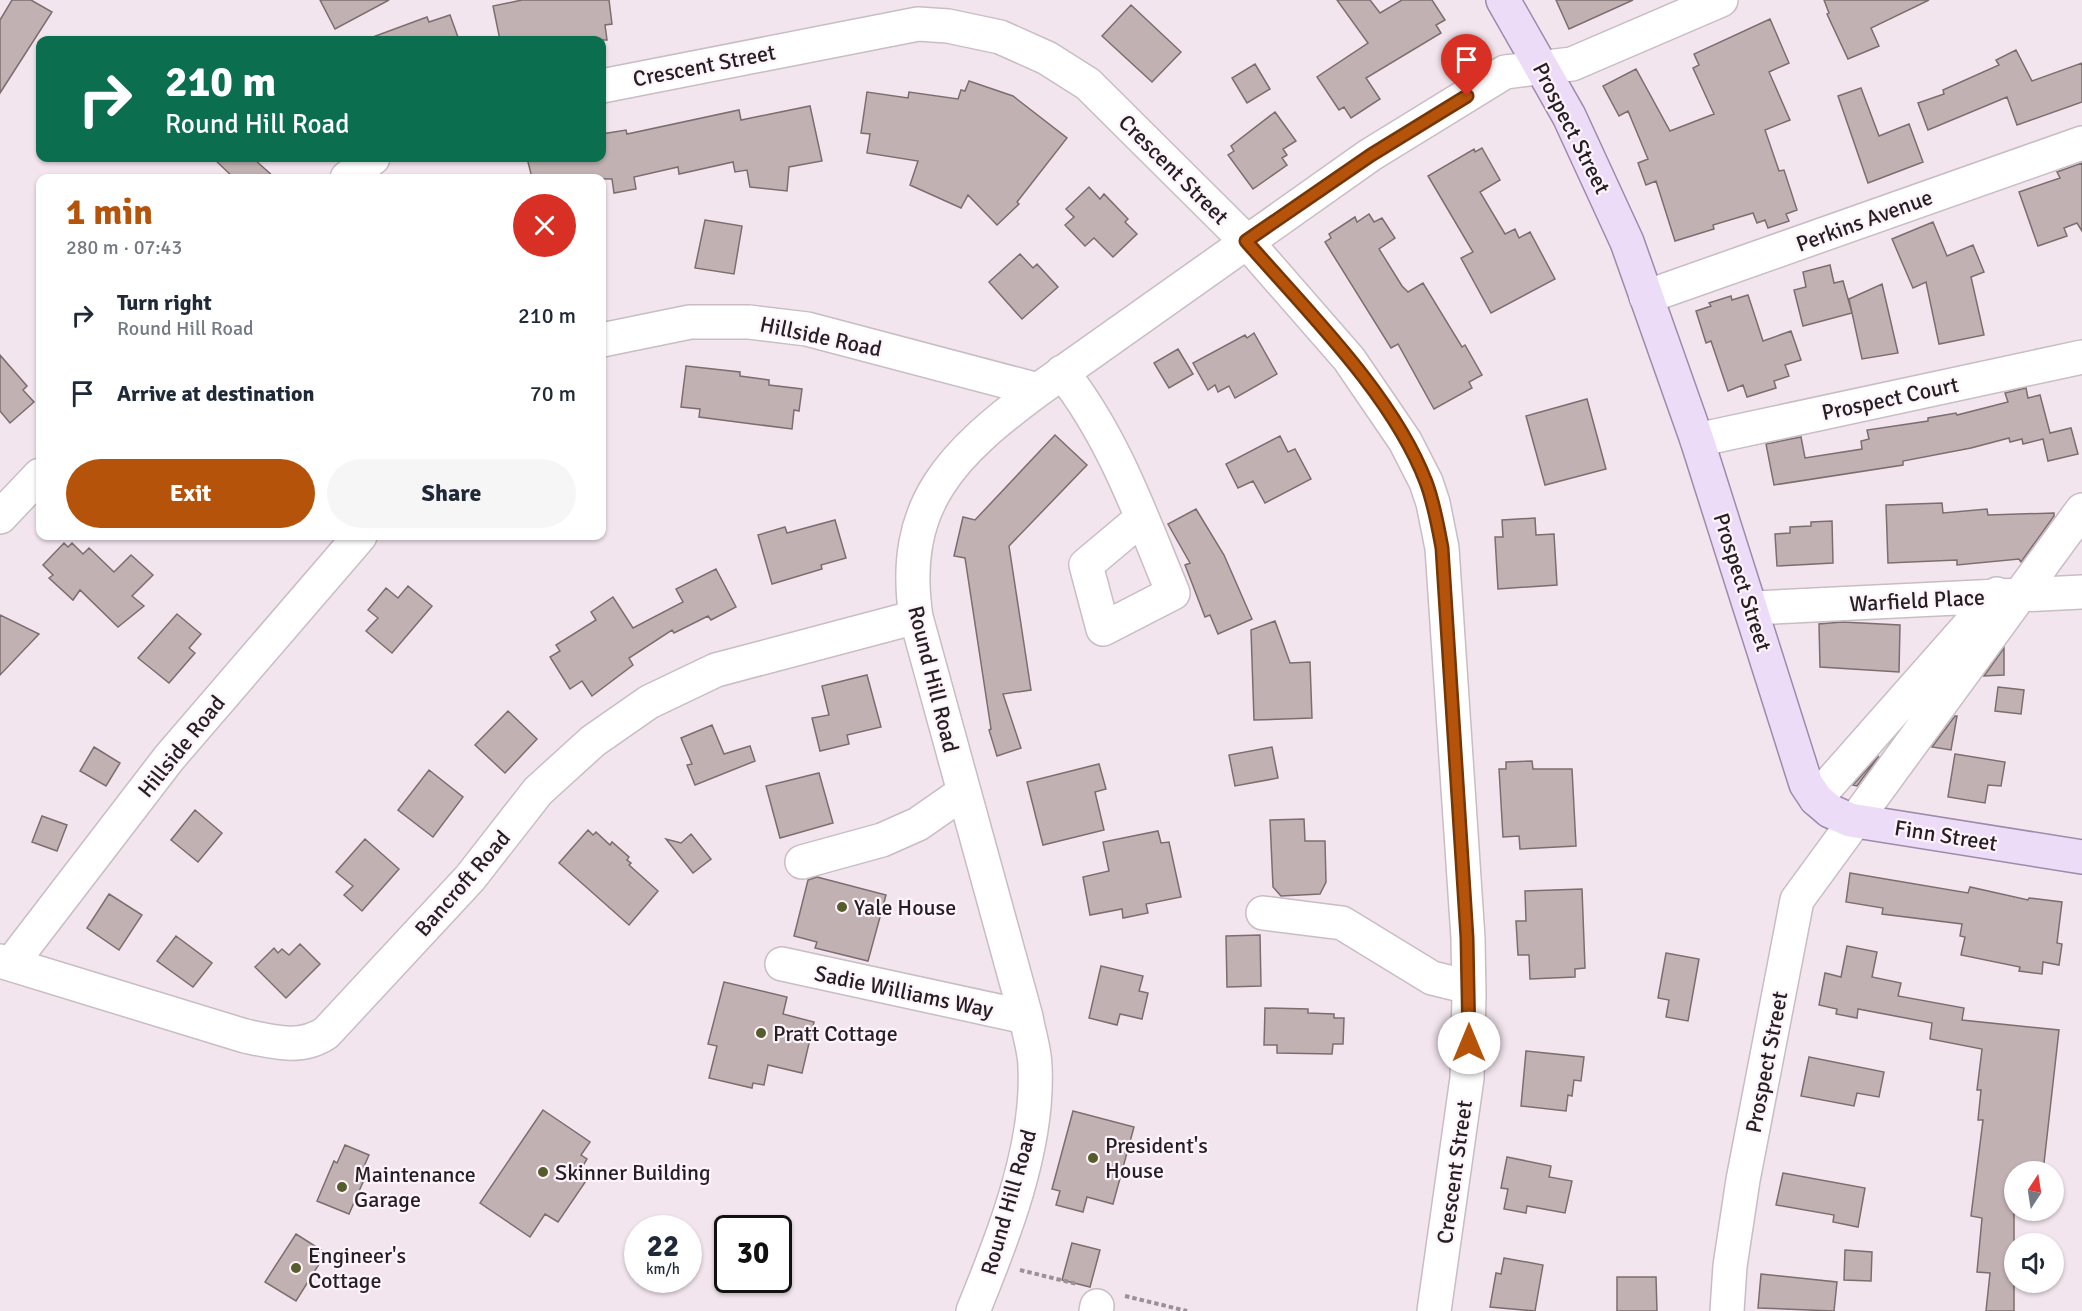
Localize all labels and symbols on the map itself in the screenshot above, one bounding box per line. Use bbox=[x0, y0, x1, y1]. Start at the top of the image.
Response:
pin bbox=[1441, 34, 1492, 96]
street label: Crescent Street bbox=[630, 38, 778, 93]
street label: Prospect Street bbox=[1527, 58, 1616, 199]
street label: Crescent Street bbox=[1113, 109, 1235, 230]
street label: Perkins Avenue bbox=[1792, 183, 1936, 258]
street label: Hillside Road bbox=[758, 310, 884, 363]
street label: Prospect Court bbox=[1819, 371, 1961, 426]
street label: Prospect Street bbox=[1707, 510, 1778, 655]
street label: Warfield Place bbox=[1849, 583, 1985, 618]
street label: Round Hill Road bbox=[902, 603, 965, 755]
street label: Hillside Road bbox=[132, 690, 231, 803]
street label: Finn Street bbox=[1893, 814, 1999, 857]
street label: Bancroft Road bbox=[409, 825, 516, 942]
place label: Yale House bbox=[854, 894, 956, 921]
marker: Yale House bbox=[835, 900, 849, 914]
street label: Sadie Williams Way bbox=[812, 959, 996, 1024]
street label: Prospect Street bbox=[1740, 989, 1794, 1135]
position arrow bbox=[1437, 1011, 1501, 1075]
place label: Pratt Cottage bbox=[773, 1020, 898, 1047]
marker: Pratt Cottage bbox=[754, 1026, 768, 1040]
street label: Crescent Street bbox=[1431, 1098, 1478, 1246]
street label: Round Hill Road bbox=[975, 1126, 1042, 1278]
place label: President's House bbox=[1105, 1132, 1208, 1184]
marker: President's House bbox=[1086, 1151, 1100, 1165]
place label: Skinner Building bbox=[555, 1159, 711, 1186]
place label: Maintenance Garage bbox=[354, 1161, 476, 1213]
north arrow bbox=[2004, 1161, 2064, 1221]
marker: Skinner Building bbox=[536, 1165, 550, 1179]
marker: Maintenance Garage bbox=[335, 1180, 349, 1194]
speed limit sign: 30 bbox=[714, 1215, 792, 1293]
place label: Engineer's Cottage bbox=[308, 1242, 406, 1294]
marker: Engineer's Cottage bbox=[289, 1261, 303, 1275]

